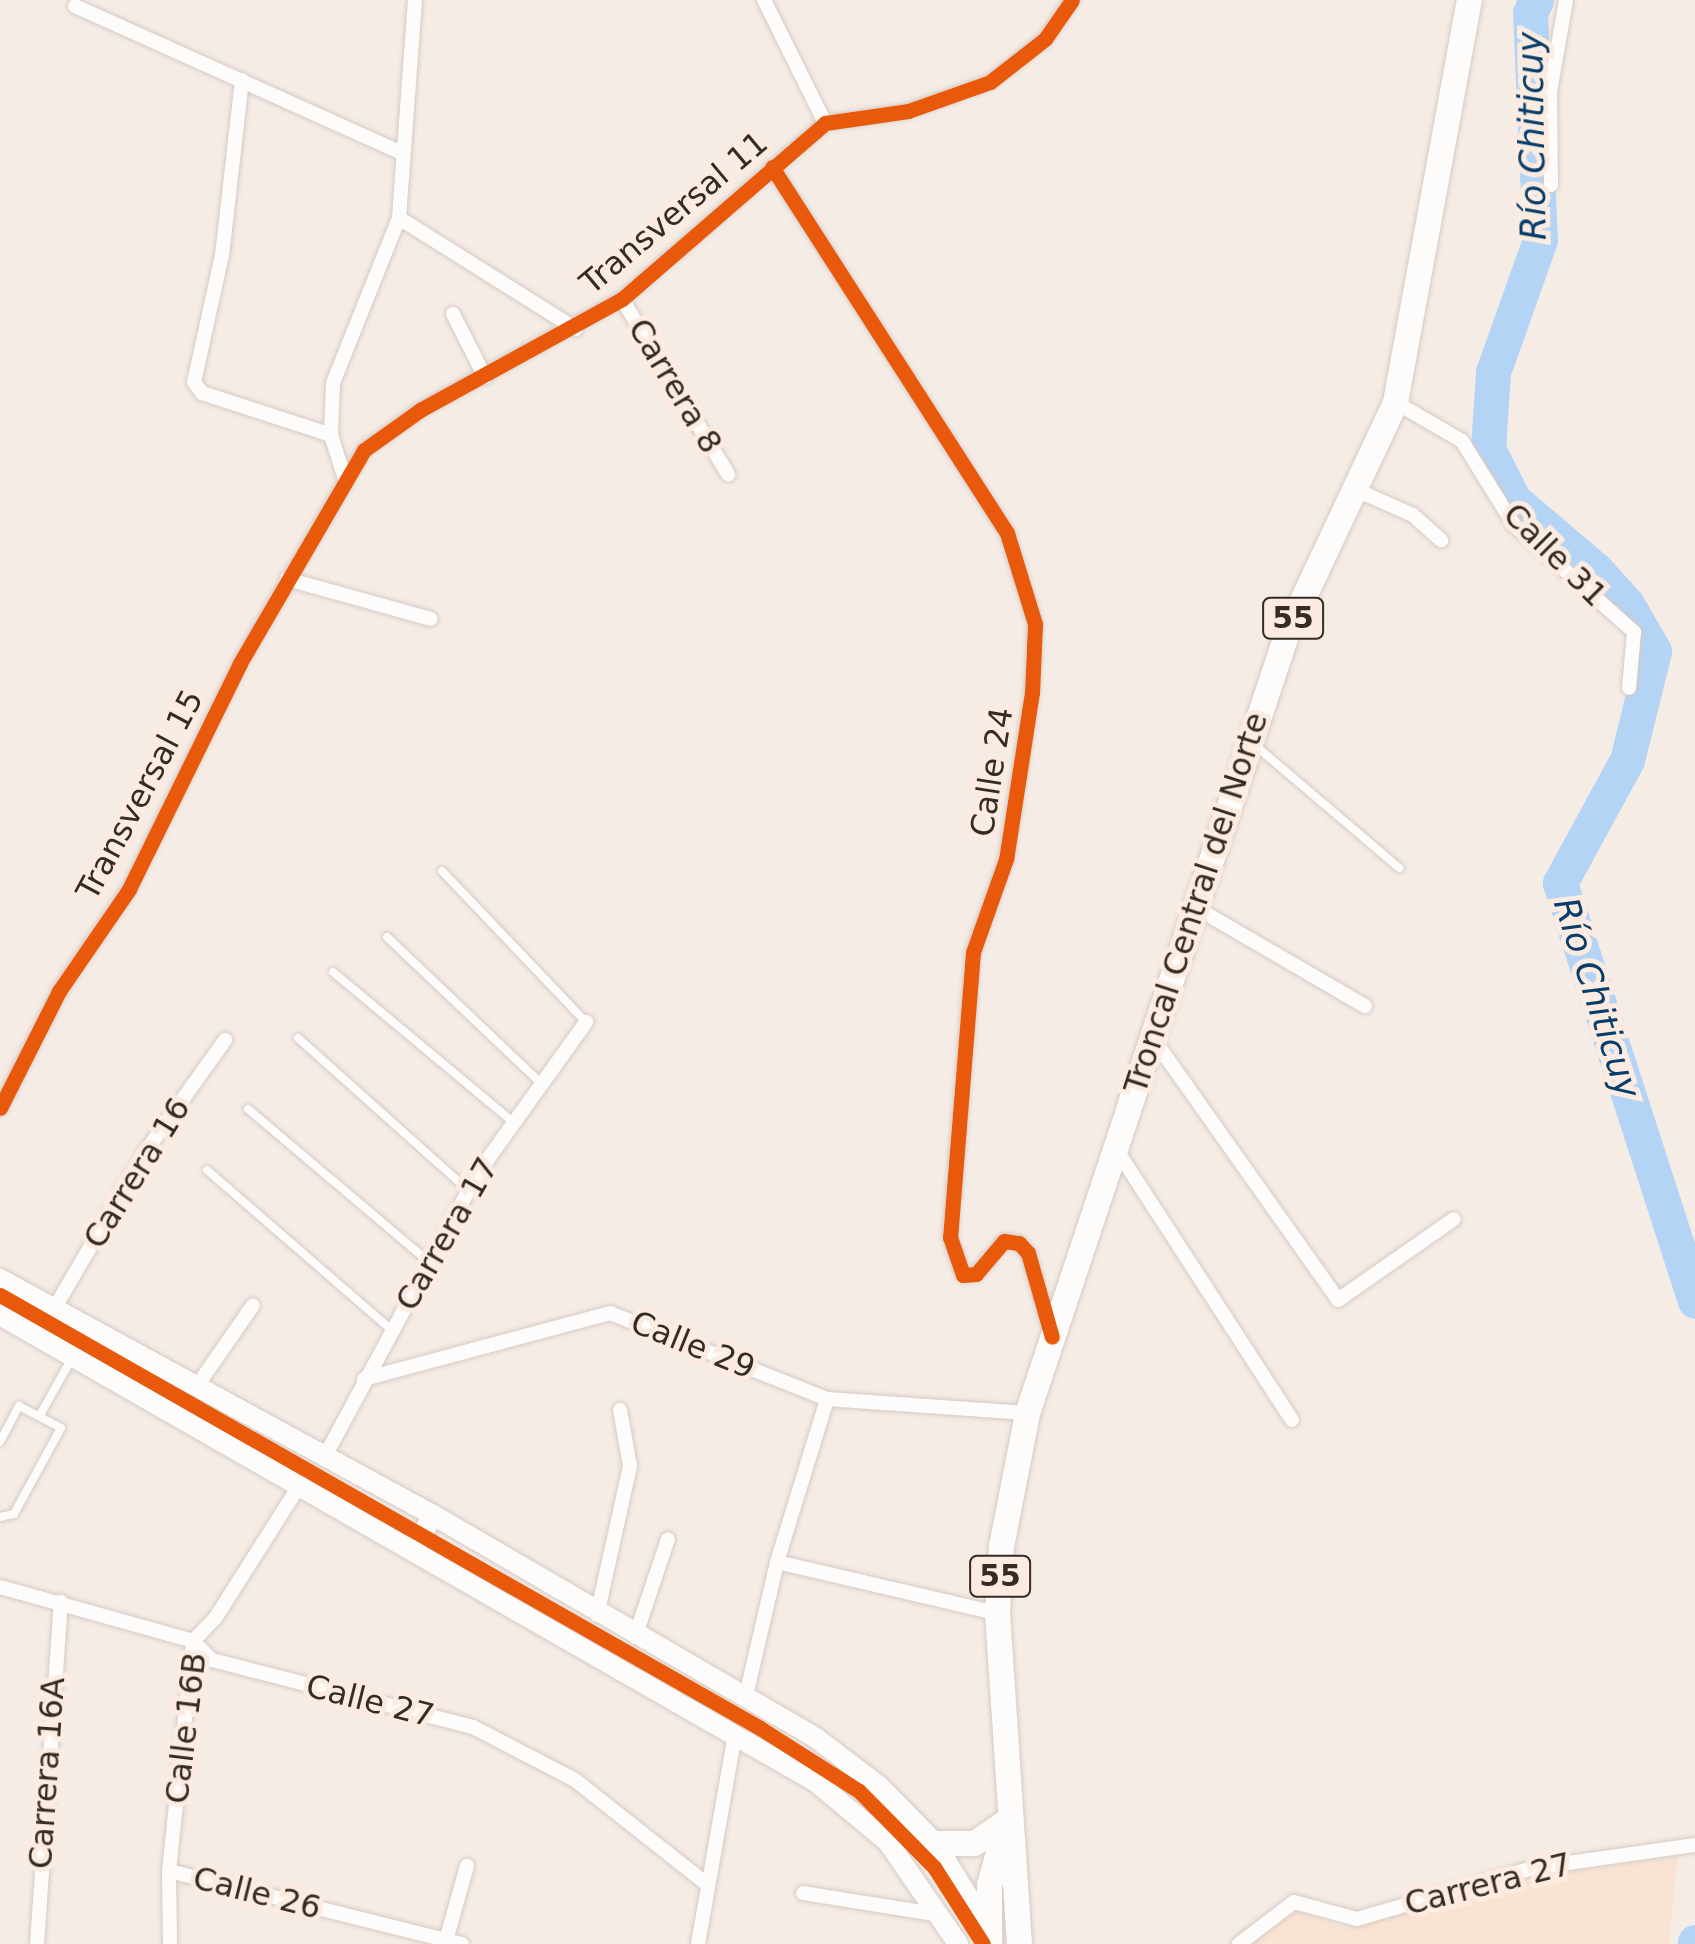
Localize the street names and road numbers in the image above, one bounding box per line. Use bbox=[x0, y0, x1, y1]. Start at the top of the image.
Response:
street label: Transversal 11 bbox=[573, 124, 775, 302]
street label: Carrera 8 bbox=[620, 312, 730, 460]
street label: Calle 31 bbox=[1495, 495, 1615, 615]
road number: 55 bbox=[1260, 593, 1326, 643]
street label: Transversal 15 bbox=[68, 683, 212, 907]
street label: Calle 24 bbox=[963, 705, 1021, 839]
street label: Troncal Central del Norte bbox=[1116, 708, 1276, 1098]
street label: Carrera 16 bbox=[76, 1091, 198, 1255]
street label: Carrera 17 bbox=[388, 1151, 506, 1317]
street label: Calle 29 bbox=[625, 1303, 761, 1387]
road number: 55 bbox=[968, 1551, 1032, 1601]
street label: Calle 16B bbox=[158, 1650, 214, 1806]
street label: Calle 27 bbox=[302, 1667, 438, 1735]
street label: Carrera 16A bbox=[21, 1676, 73, 1870]
street label: Carrera 27 bbox=[1401, 1845, 1575, 1923]
street label: Calle 26 bbox=[189, 1859, 325, 1927]

